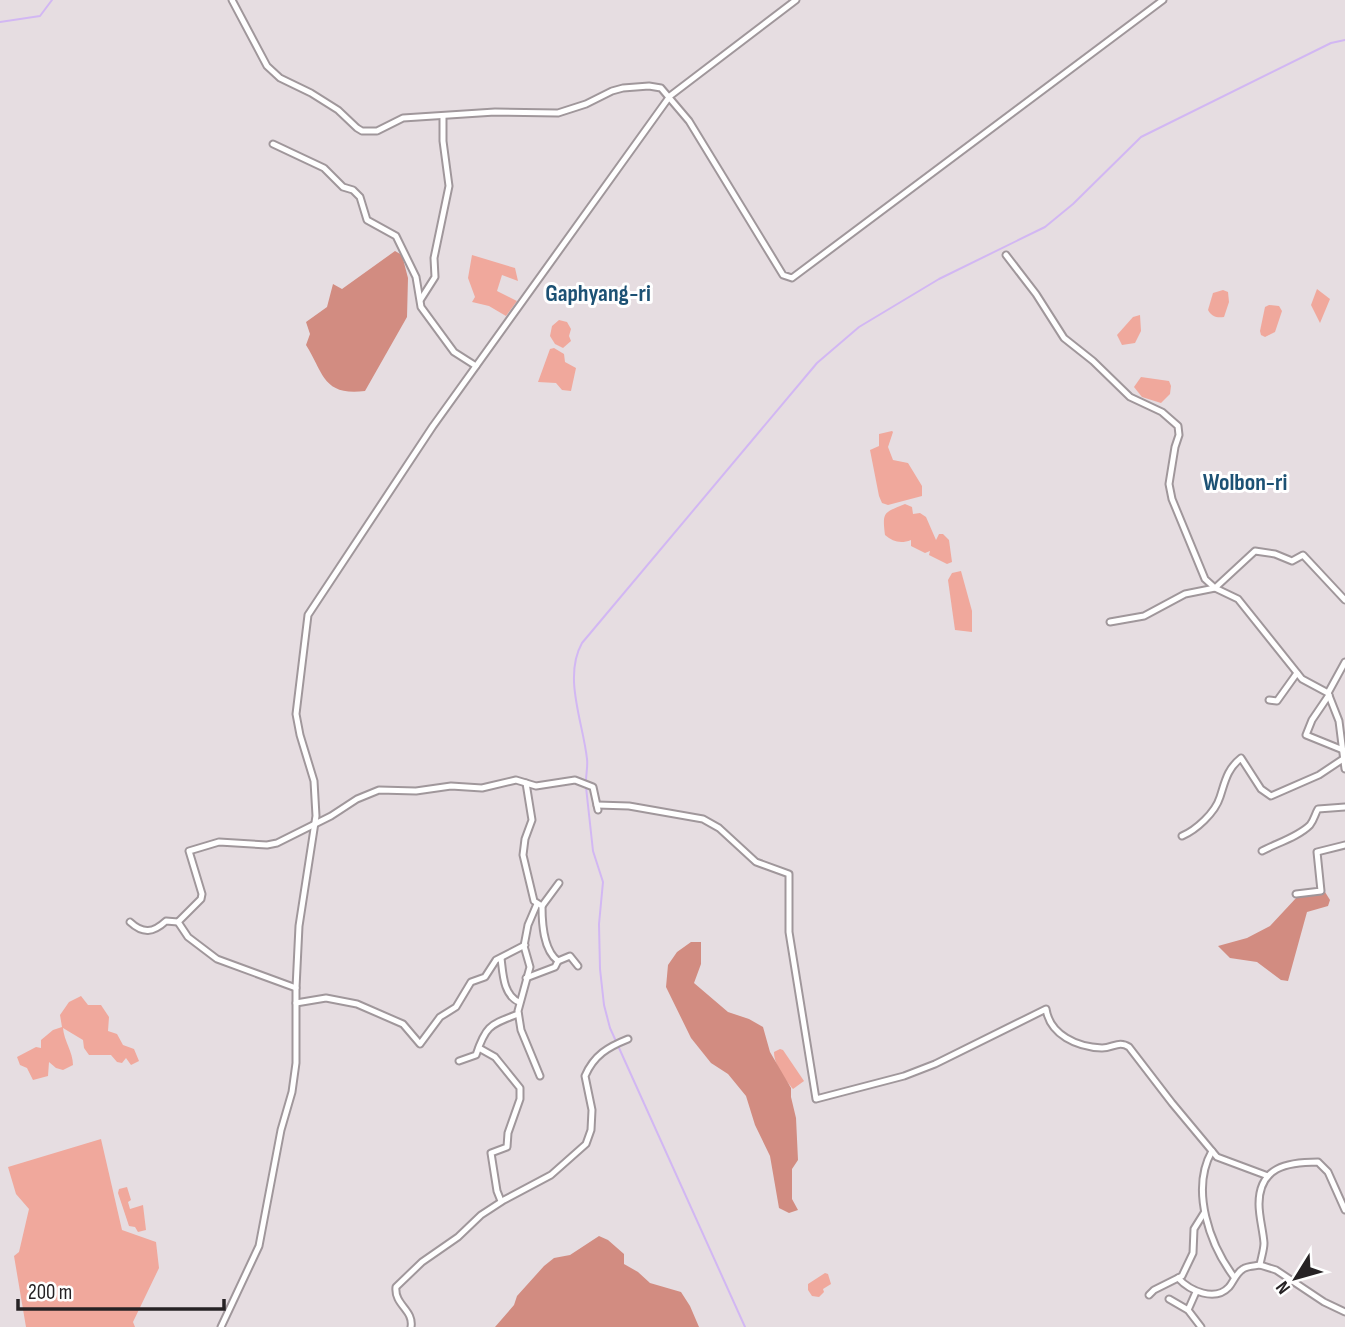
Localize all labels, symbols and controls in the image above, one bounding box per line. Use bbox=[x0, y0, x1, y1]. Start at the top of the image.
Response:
district label: Gaphyang-ri bbox=[545, 279, 651, 308]
district label: Wolbon-ri bbox=[1203, 468, 1287, 497]
north arrow bbox=[1261, 1243, 1331, 1313]
scale bar bbox=[18, 1268, 224, 1312]
text: N bbox=[1271, 1276, 1296, 1298]
text: 200 m bbox=[28, 1280, 72, 1305]

